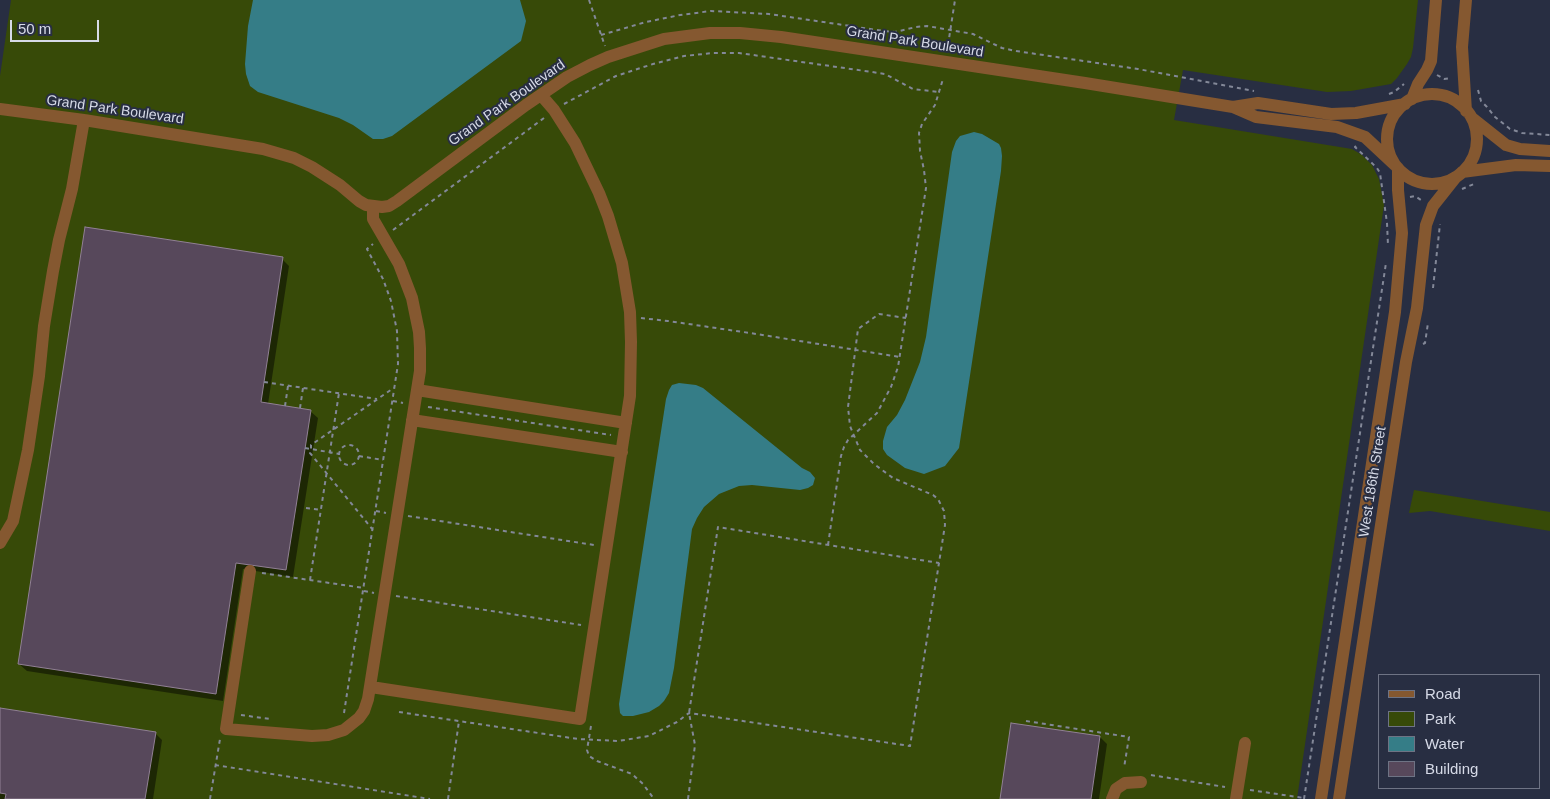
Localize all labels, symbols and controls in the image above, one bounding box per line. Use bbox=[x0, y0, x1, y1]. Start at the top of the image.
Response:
scale bar bbox=[12, 10, 101, 42]
text: 50 m bbox=[18, 20, 51, 37]
street label: Grand Park Boulevard bbox=[845, 23, 985, 61]
street label: Grand Park Boulevard bbox=[445, 56, 569, 150]
street label: Grand Park Boulevard bbox=[45, 92, 185, 128]
street label: West 186th Street bbox=[1356, 425, 1390, 539]
legend bbox=[1378, 674, 1540, 789]
text: Road bbox=[1425, 685, 1461, 702]
text: Park bbox=[1425, 710, 1456, 727]
text: Water bbox=[1425, 735, 1464, 752]
text: Building bbox=[1425, 760, 1478, 777]

